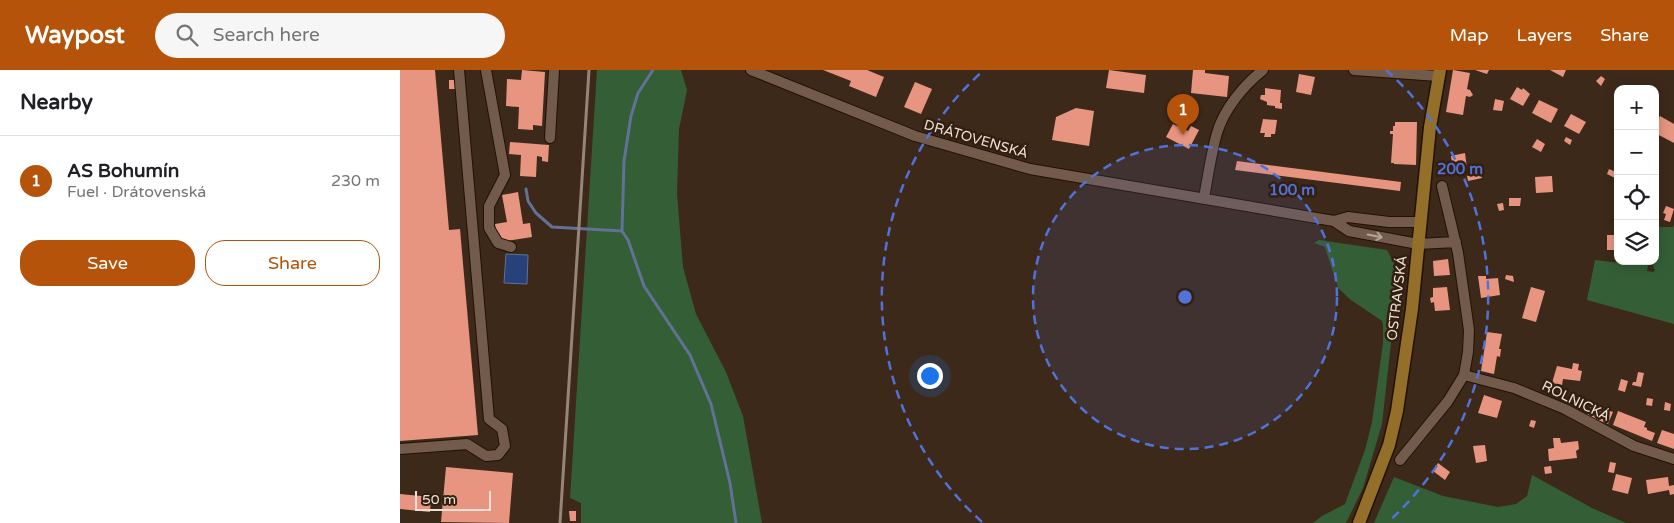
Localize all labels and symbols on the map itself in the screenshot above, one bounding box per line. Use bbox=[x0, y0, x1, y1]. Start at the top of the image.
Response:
pin: 1 bbox=[1167, 94, 1199, 135]
street label: DRÁTOVENSKÁ bbox=[922, 116, 1030, 162]
text: 200 m bbox=[1437, 160, 1483, 178]
text: 100 m bbox=[1269, 181, 1315, 199]
one-way arrow bbox=[1366, 231, 1382, 241]
street label: OSTRAVSKÁ bbox=[1383, 254, 1411, 342]
centre of rings bbox=[1176, 288, 1194, 306]
your location bbox=[917, 363, 943, 389]
street label: ROLNICKÁ bbox=[1539, 377, 1613, 425]
scale bar bbox=[415, 488, 491, 511]

